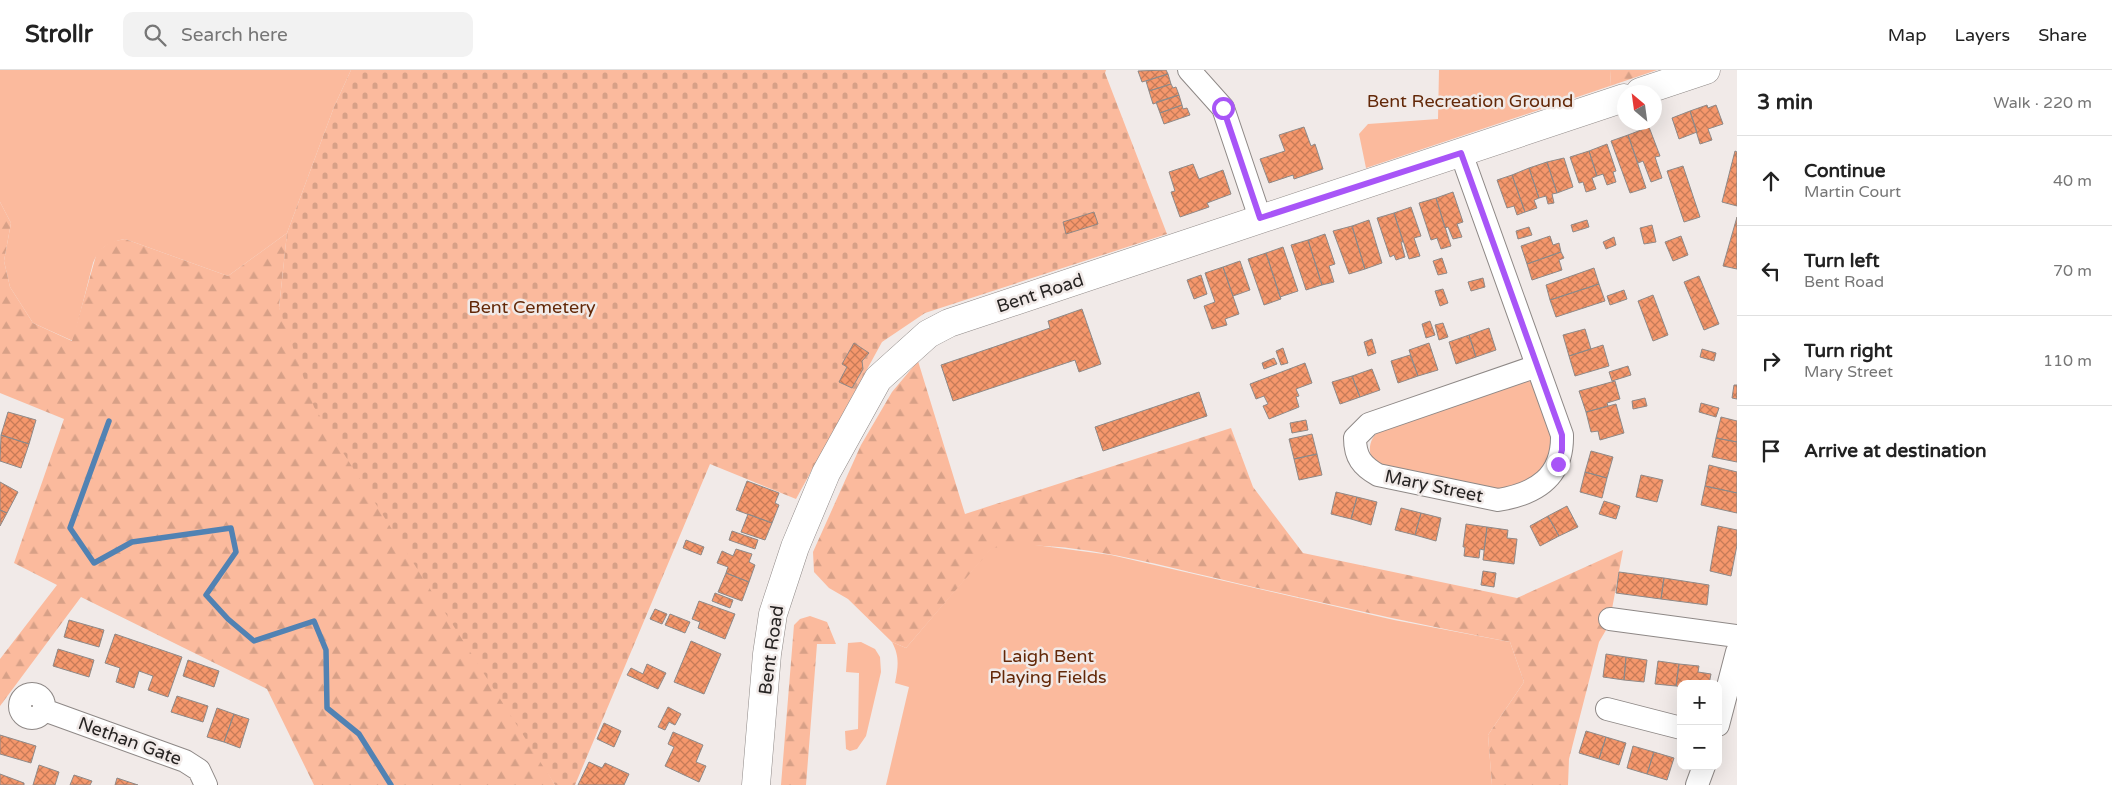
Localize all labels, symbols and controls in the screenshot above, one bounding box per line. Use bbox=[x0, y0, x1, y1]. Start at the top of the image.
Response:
search box bbox=[123, 12, 473, 57]
text: Strollr bbox=[25, 20, 93, 49]
icon: search bbox=[141, 21, 169, 49]
text: Search here bbox=[181, 24, 288, 46]
text: Map bbox=[1888, 24, 1927, 46]
text: Layers bbox=[1955, 24, 2010, 46]
text: Share bbox=[2038, 24, 2087, 46]
north arrow bbox=[1617, 85, 1662, 130]
park label: Bent Recreation Ground bbox=[1367, 90, 1573, 112]
text: 3 min bbox=[1757, 90, 1813, 115]
text: Walk · 220 m bbox=[1993, 93, 2092, 113]
route start bbox=[1212, 97, 1235, 120]
text: Continue bbox=[1804, 160, 1886, 182]
icon: ahead bbox=[1757, 167, 1785, 195]
text: 40 m bbox=[2053, 171, 2092, 191]
text: Martin Court bbox=[1804, 182, 1901, 202]
text: Turn left bbox=[1804, 250, 1880, 272]
icon: left bbox=[1757, 257, 1785, 285]
text: 70 m bbox=[2053, 261, 2092, 281]
street label: Bent Road bbox=[994, 269, 1086, 317]
text: Bent Road bbox=[1804, 272, 1884, 292]
park label: Bent Cemetery bbox=[468, 296, 596, 318]
text: Turn right bbox=[1804, 340, 1892, 362]
icon: right bbox=[1757, 347, 1785, 375]
text: 110 m bbox=[2043, 351, 2092, 371]
text: Mary Street bbox=[1804, 362, 1893, 382]
icon: arrive bbox=[1757, 437, 1785, 465]
text: Arrive at destination bbox=[1804, 440, 1987, 462]
route end bbox=[1547, 453, 1570, 476]
street label: Mary Street bbox=[1383, 465, 1485, 507]
street label: Bent Road bbox=[754, 604, 788, 696]
park label: Laigh Bent Playing Fields bbox=[989, 645, 1107, 688]
map controls bbox=[1677, 680, 1722, 770]
button: + bbox=[1677, 680, 1722, 725]
street label: Nethan Gate bbox=[75, 712, 185, 770]
button: − bbox=[1677, 725, 1722, 770]

